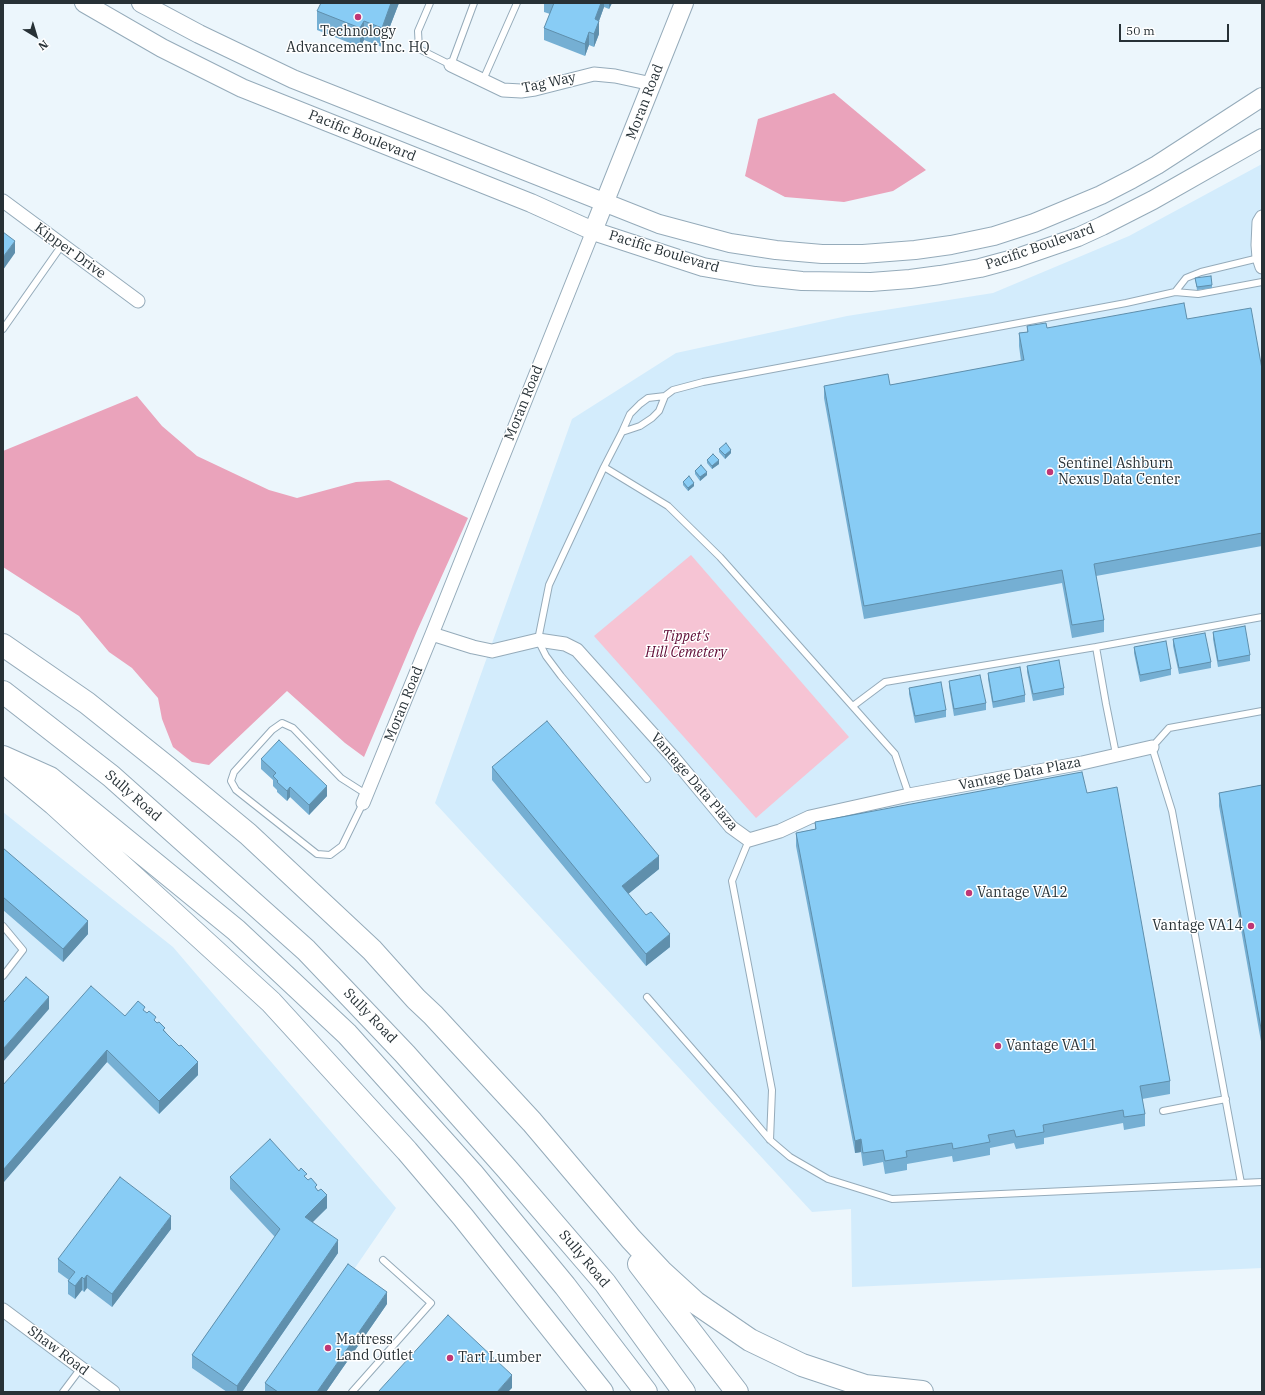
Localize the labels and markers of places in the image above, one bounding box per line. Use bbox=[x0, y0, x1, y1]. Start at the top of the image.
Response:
marker: Technology Advancement Inc. HQ bbox=[353, 12, 363, 22]
place label: Technology Advancement Inc. HQ bbox=[286, 24, 430, 56]
place label: Sentinel Ashburn Nexus Data Center bbox=[1058, 456, 1180, 488]
marker: Sentinel Ashburn Nexus Data Center bbox=[1045, 467, 1055, 477]
place label: Vantage VA12 bbox=[977, 885, 1068, 901]
marker: Vantage VA12 bbox=[964, 888, 974, 898]
place label: Vantage VA14 bbox=[1152, 918, 1243, 934]
marker: Vantage VA14 bbox=[1246, 921, 1256, 931]
place label: Vantage VA11 bbox=[1006, 1038, 1097, 1054]
marker: Vantage VA11 bbox=[993, 1041, 1003, 1051]
place label: Mattress Land Outlet bbox=[336, 1332, 413, 1364]
marker: Mattress Land Outlet bbox=[323, 1343, 333, 1353]
place label: Tart Lumber bbox=[458, 1350, 541, 1366]
marker: Tart Lumber bbox=[445, 1353, 455, 1363]

